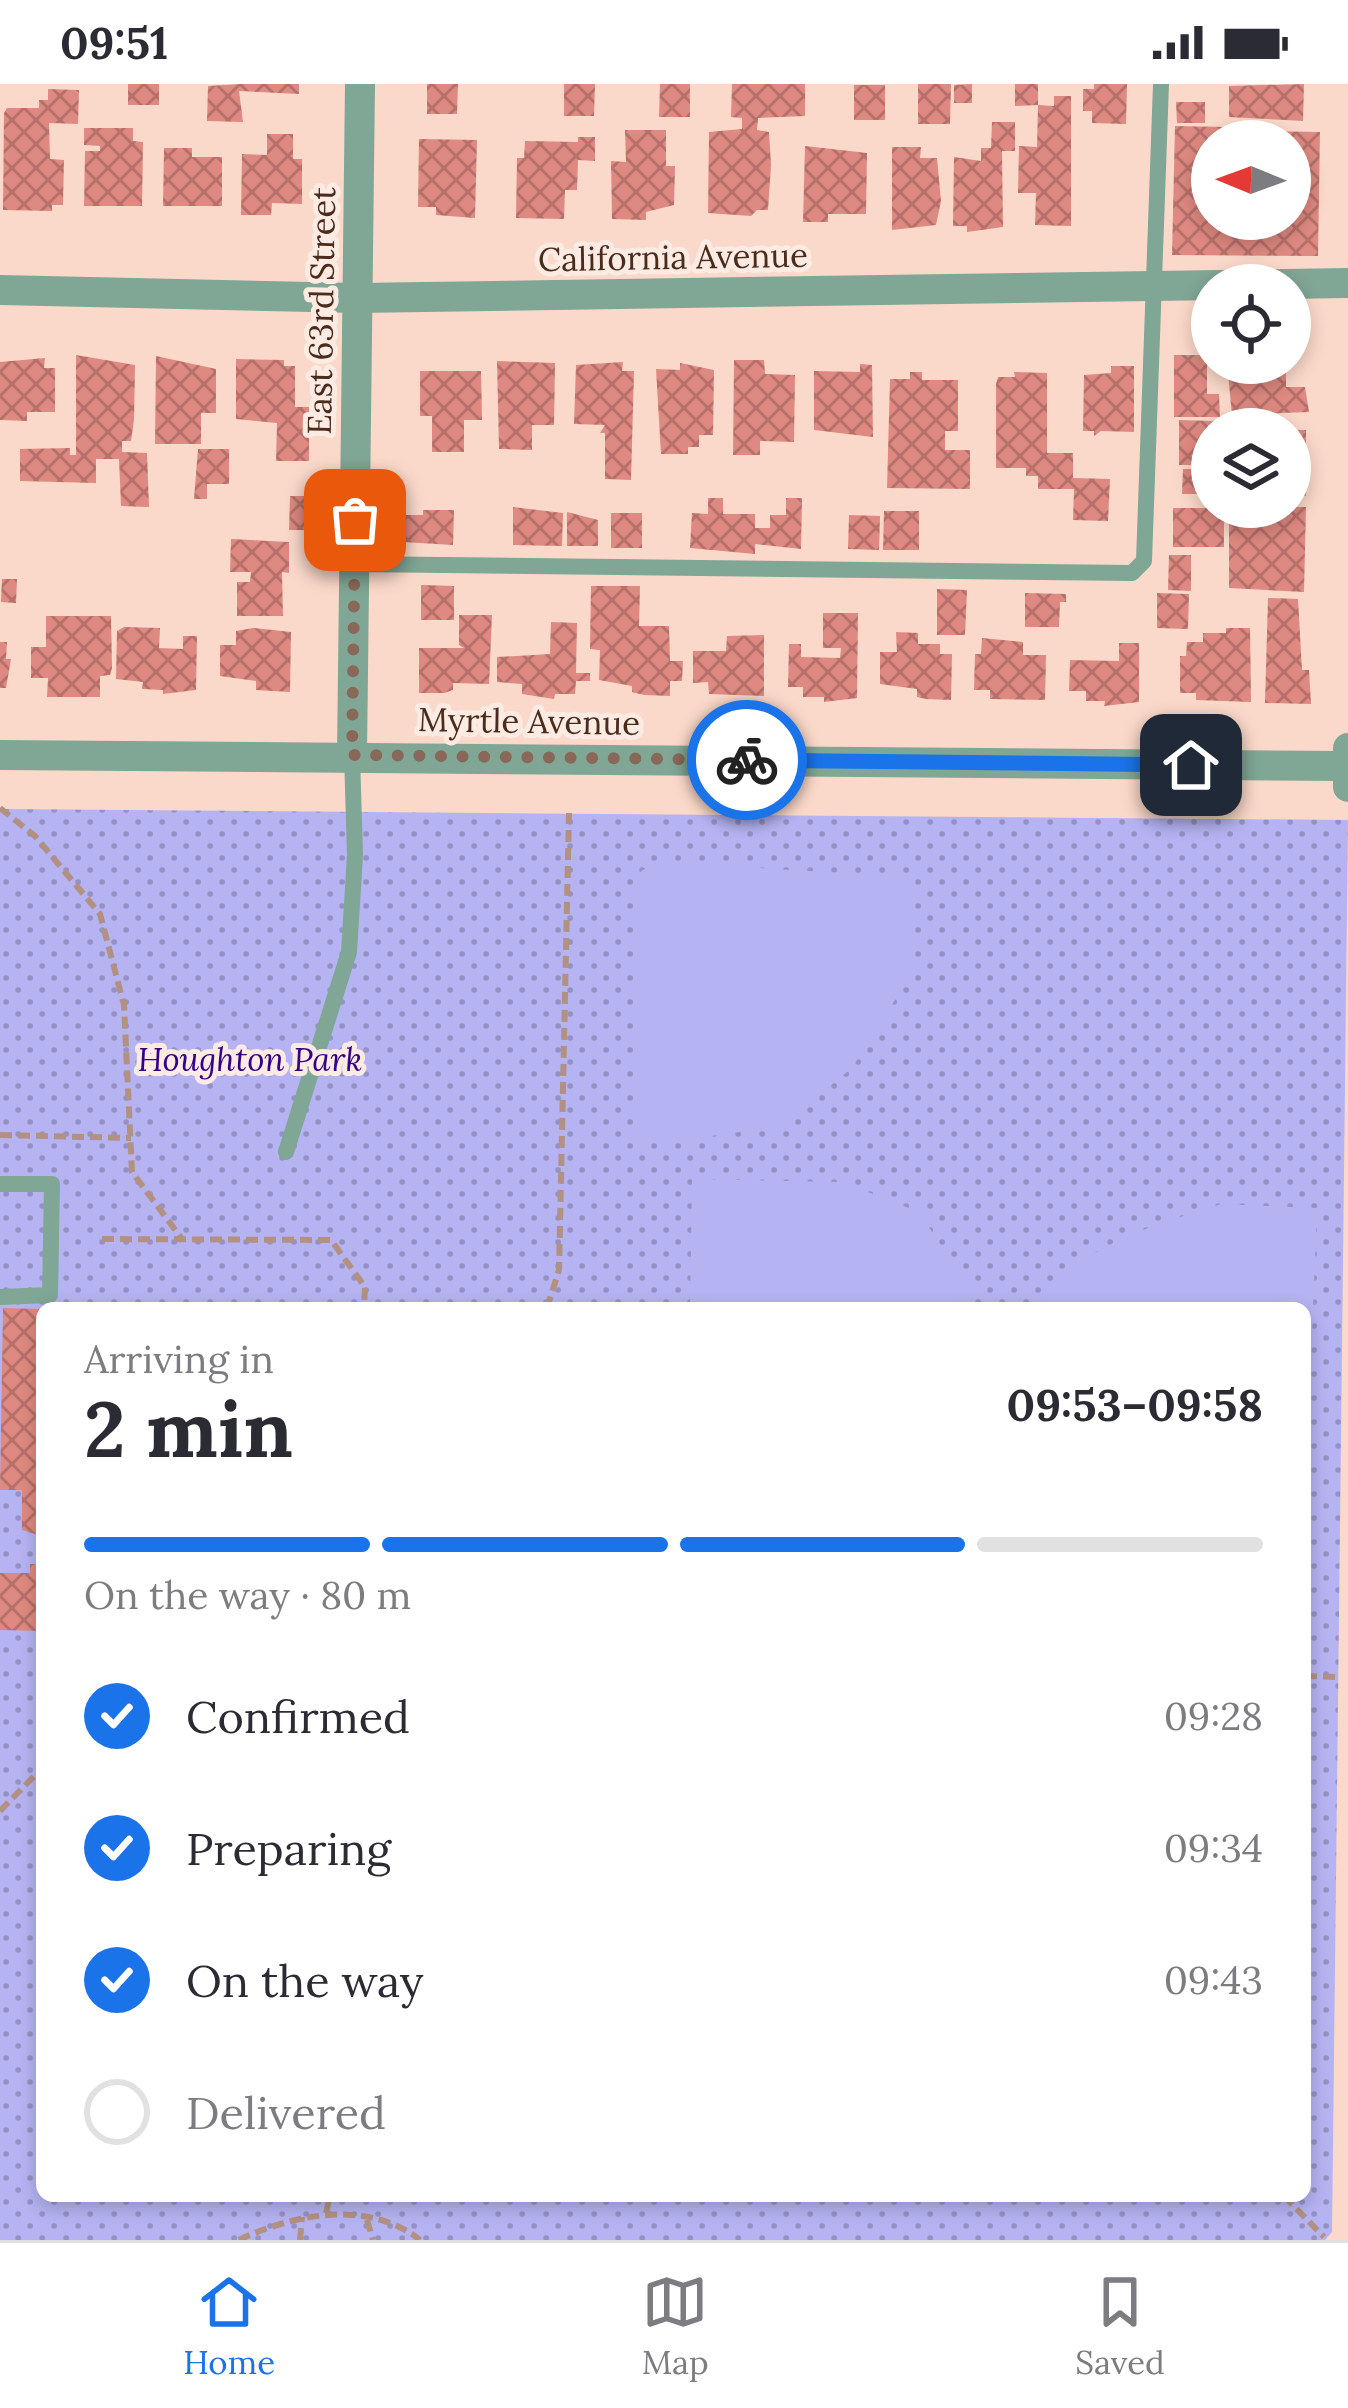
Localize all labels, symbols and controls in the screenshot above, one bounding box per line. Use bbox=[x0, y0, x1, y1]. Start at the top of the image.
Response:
text: 09:51 bbox=[60, 14, 168, 71]
north arrow bbox=[1191, 120, 1311, 240]
map controls bbox=[1191, 120, 1311, 528]
street label: East 63rd Street bbox=[298, 187, 344, 435]
street label: California Avenue bbox=[538, 234, 808, 280]
button: locate bbox=[1191, 264, 1311, 384]
button: layers bbox=[1191, 408, 1311, 528]
pin bbox=[304, 469, 406, 571]
icon: bag bbox=[322, 487, 388, 553]
street label: Myrtle Avenue bbox=[418, 698, 640, 744]
courier bbox=[687, 700, 807, 820]
pin bbox=[1140, 714, 1242, 816]
icon: bike bbox=[714, 727, 780, 793]
icon: home bbox=[1158, 732, 1224, 798]
park label: Houghton Park bbox=[138, 1038, 363, 1080]
text: Arriving in bbox=[84, 1334, 274, 1384]
text: 09:53–09:58 bbox=[1007, 1376, 1263, 1433]
text: 2 min bbox=[84, 1379, 293, 1478]
text: On the way · 80 m bbox=[84, 1570, 411, 1620]
icon: check bbox=[84, 1683, 150, 1749]
text: Confirmed bbox=[186, 1688, 410, 1745]
text: 09:28 bbox=[1164, 1691, 1263, 1741]
icon: check bbox=[84, 1815, 150, 1881]
text: Preparing bbox=[186, 1820, 391, 1877]
text: 09:34 bbox=[1164, 1823, 1263, 1873]
icon: check bbox=[84, 1947, 150, 2013]
text: On the way bbox=[186, 1952, 424, 2009]
text: 09:43 bbox=[1164, 1955, 1263, 2005]
text: Delivered bbox=[186, 2084, 386, 2141]
tab: Home bbox=[183, 2269, 275, 2383]
tab: Map bbox=[642, 2269, 709, 2383]
tab: Saved bbox=[1075, 2269, 1165, 2383]

